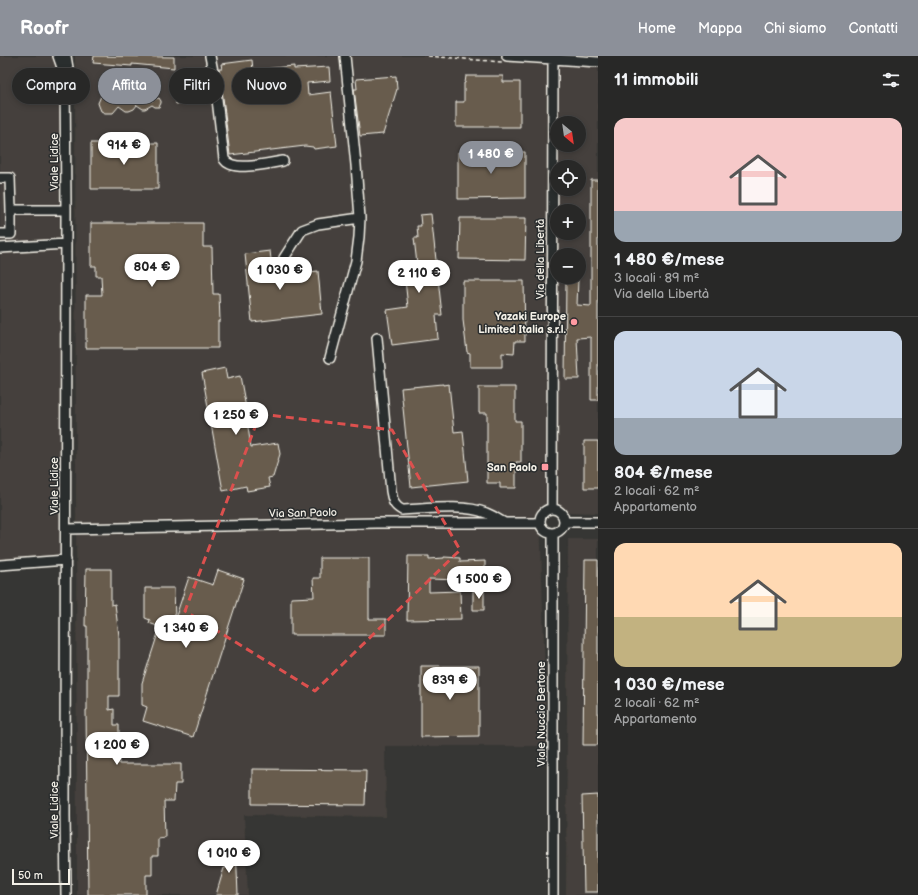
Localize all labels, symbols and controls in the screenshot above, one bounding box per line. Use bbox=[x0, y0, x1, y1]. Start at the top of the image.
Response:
text: Roofr bbox=[20, 17, 69, 40]
text: Home bbox=[638, 20, 676, 37]
text: Mappa bbox=[698, 20, 742, 37]
text: Chi siamo bbox=[764, 20, 827, 37]
text: Contatti bbox=[849, 20, 898, 37]
chip: Compra bbox=[12, 68, 90, 104]
chip: Affitta bbox=[98, 68, 161, 104]
chip: Filtri bbox=[169, 68, 224, 104]
chip: Nuovo bbox=[232, 68, 301, 104]
icon: filters bbox=[880, 69, 902, 91]
text: 11 immobili bbox=[614, 70, 698, 90]
north arrow bbox=[550, 116, 586, 152]
map controls bbox=[550, 116, 586, 284]
pin: 914 € bbox=[96, 132, 152, 166]
street label: Viale Lidice bbox=[48, 133, 61, 191]
text: 914 € bbox=[107, 137, 141, 153]
pin: 1 480 € bbox=[454, 141, 528, 175]
icon: home bbox=[722, 144, 794, 216]
text: 1 480 € bbox=[468, 146, 514, 162]
button: locate bbox=[550, 160, 586, 196]
button: + bbox=[550, 204, 586, 240]
street label: Via della Libertà bbox=[534, 219, 547, 299]
button: − bbox=[550, 248, 586, 284]
text: 1 480 €/mese bbox=[614, 250, 724, 270]
pin: 804 € bbox=[124, 254, 180, 288]
pin: 1 030 € bbox=[243, 257, 317, 291]
text: 804 € bbox=[134, 259, 170, 275]
pin: 2 110 € bbox=[382, 260, 456, 294]
text: 1 030 € bbox=[257, 262, 303, 278]
text: 2 110 € bbox=[397, 265, 441, 281]
text: 3 locali · 89 m² bbox=[614, 270, 699, 286]
text: Via della Libertà bbox=[614, 286, 709, 302]
place label: Yazaki Europe Limited Italia s.r.l. bbox=[478, 310, 567, 336]
marker: Yazaki Europe Limited Italia s.r.l. bbox=[569, 317, 579, 327]
icon: home bbox=[722, 357, 794, 429]
pin: 1 250 € bbox=[199, 402, 273, 436]
text: 1 250 € bbox=[213, 407, 259, 423]
street label: Viale Lidice bbox=[48, 457, 61, 515]
place label: San Paolo bbox=[487, 461, 537, 474]
marker: San Paolo bbox=[540, 462, 550, 472]
text: 804 €/mese bbox=[614, 463, 713, 483]
text: 2 locali · 62 m² bbox=[614, 483, 700, 499]
text: Appartamento bbox=[614, 499, 697, 515]
street label: Via San Paolo bbox=[269, 506, 337, 520]
pin: 1 500 € bbox=[442, 566, 516, 600]
icon: home bbox=[722, 569, 794, 641]
text: 1 500 € bbox=[456, 571, 502, 587]
pin: 1 340 € bbox=[149, 615, 223, 649]
text: 1 340 € bbox=[163, 620, 209, 636]
street label: Viale Nuccio Bertone bbox=[535, 661, 548, 767]
pin: 839 € bbox=[422, 667, 478, 701]
text: 839 € bbox=[432, 672, 468, 688]
text: 1 030 €/mese bbox=[614, 675, 725, 695]
text: 2 locali · 62 m² bbox=[614, 695, 700, 711]
text: Appartamento bbox=[614, 711, 697, 727]
pin: 1 200 € bbox=[80, 732, 154, 766]
text: 1 200 € bbox=[94, 737, 140, 753]
street label: Viale Lidice bbox=[48, 781, 61, 839]
pin: 1 010 € bbox=[192, 840, 266, 874]
text: 1 010 € bbox=[207, 845, 251, 861]
scale bar bbox=[12, 867, 70, 886]
text: 50 m bbox=[18, 869, 43, 882]

